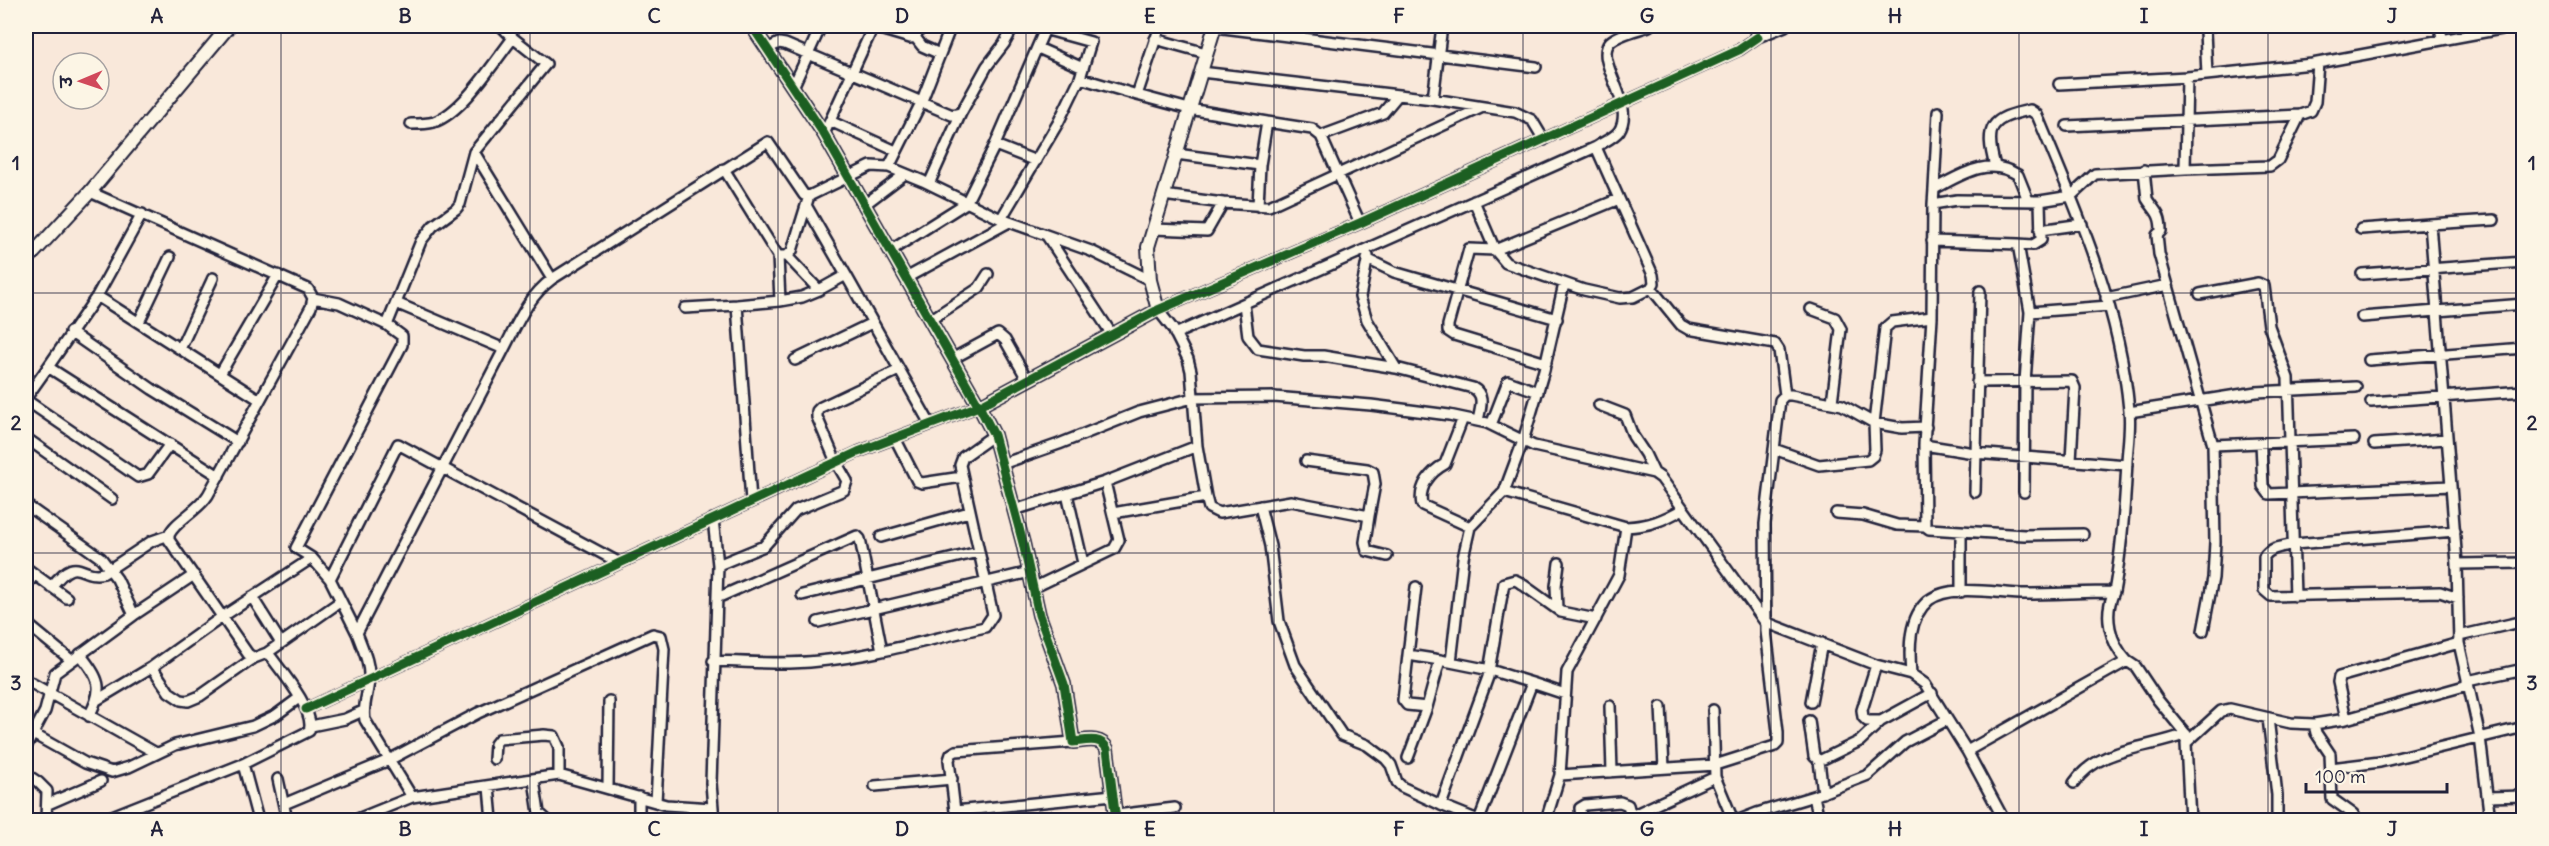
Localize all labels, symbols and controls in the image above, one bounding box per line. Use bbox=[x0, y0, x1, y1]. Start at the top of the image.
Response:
text: A bbox=[151, 3, 164, 28]
text: B bbox=[398, 3, 412, 28]
text: C bbox=[647, 3, 661, 28]
text: D bbox=[895, 3, 909, 28]
text: E bbox=[1144, 3, 1156, 28]
text: F bbox=[1393, 3, 1405, 28]
text: G bbox=[1640, 3, 1654, 28]
text: H bbox=[1888, 3, 1902, 28]
text: I bbox=[2140, 3, 2149, 28]
text: J bbox=[2387, 3, 2398, 28]
north arrow bbox=[51, 51, 111, 111]
text: उ bbox=[56, 75, 76, 89]
text: 1 bbox=[12, 150, 20, 175]
text: 1 bbox=[2528, 150, 2536, 175]
text: 2 bbox=[11, 410, 22, 435]
text: 2 bbox=[2527, 410, 2538, 435]
text: 3 bbox=[10, 670, 22, 695]
text: 3 bbox=[2526, 670, 2538, 695]
scale bar bbox=[2306, 756, 2447, 794]
text: 100 m bbox=[2315, 765, 2366, 788]
text: A bbox=[151, 816, 164, 841]
text: B bbox=[398, 816, 412, 841]
text: C bbox=[647, 816, 661, 841]
text: D bbox=[895, 816, 909, 841]
text: E bbox=[1144, 816, 1156, 841]
text: F bbox=[1393, 816, 1405, 841]
text: G bbox=[1640, 816, 1654, 841]
text: H bbox=[1888, 816, 1902, 841]
text: I bbox=[2140, 816, 2149, 841]
text: J bbox=[2387, 816, 2398, 841]

